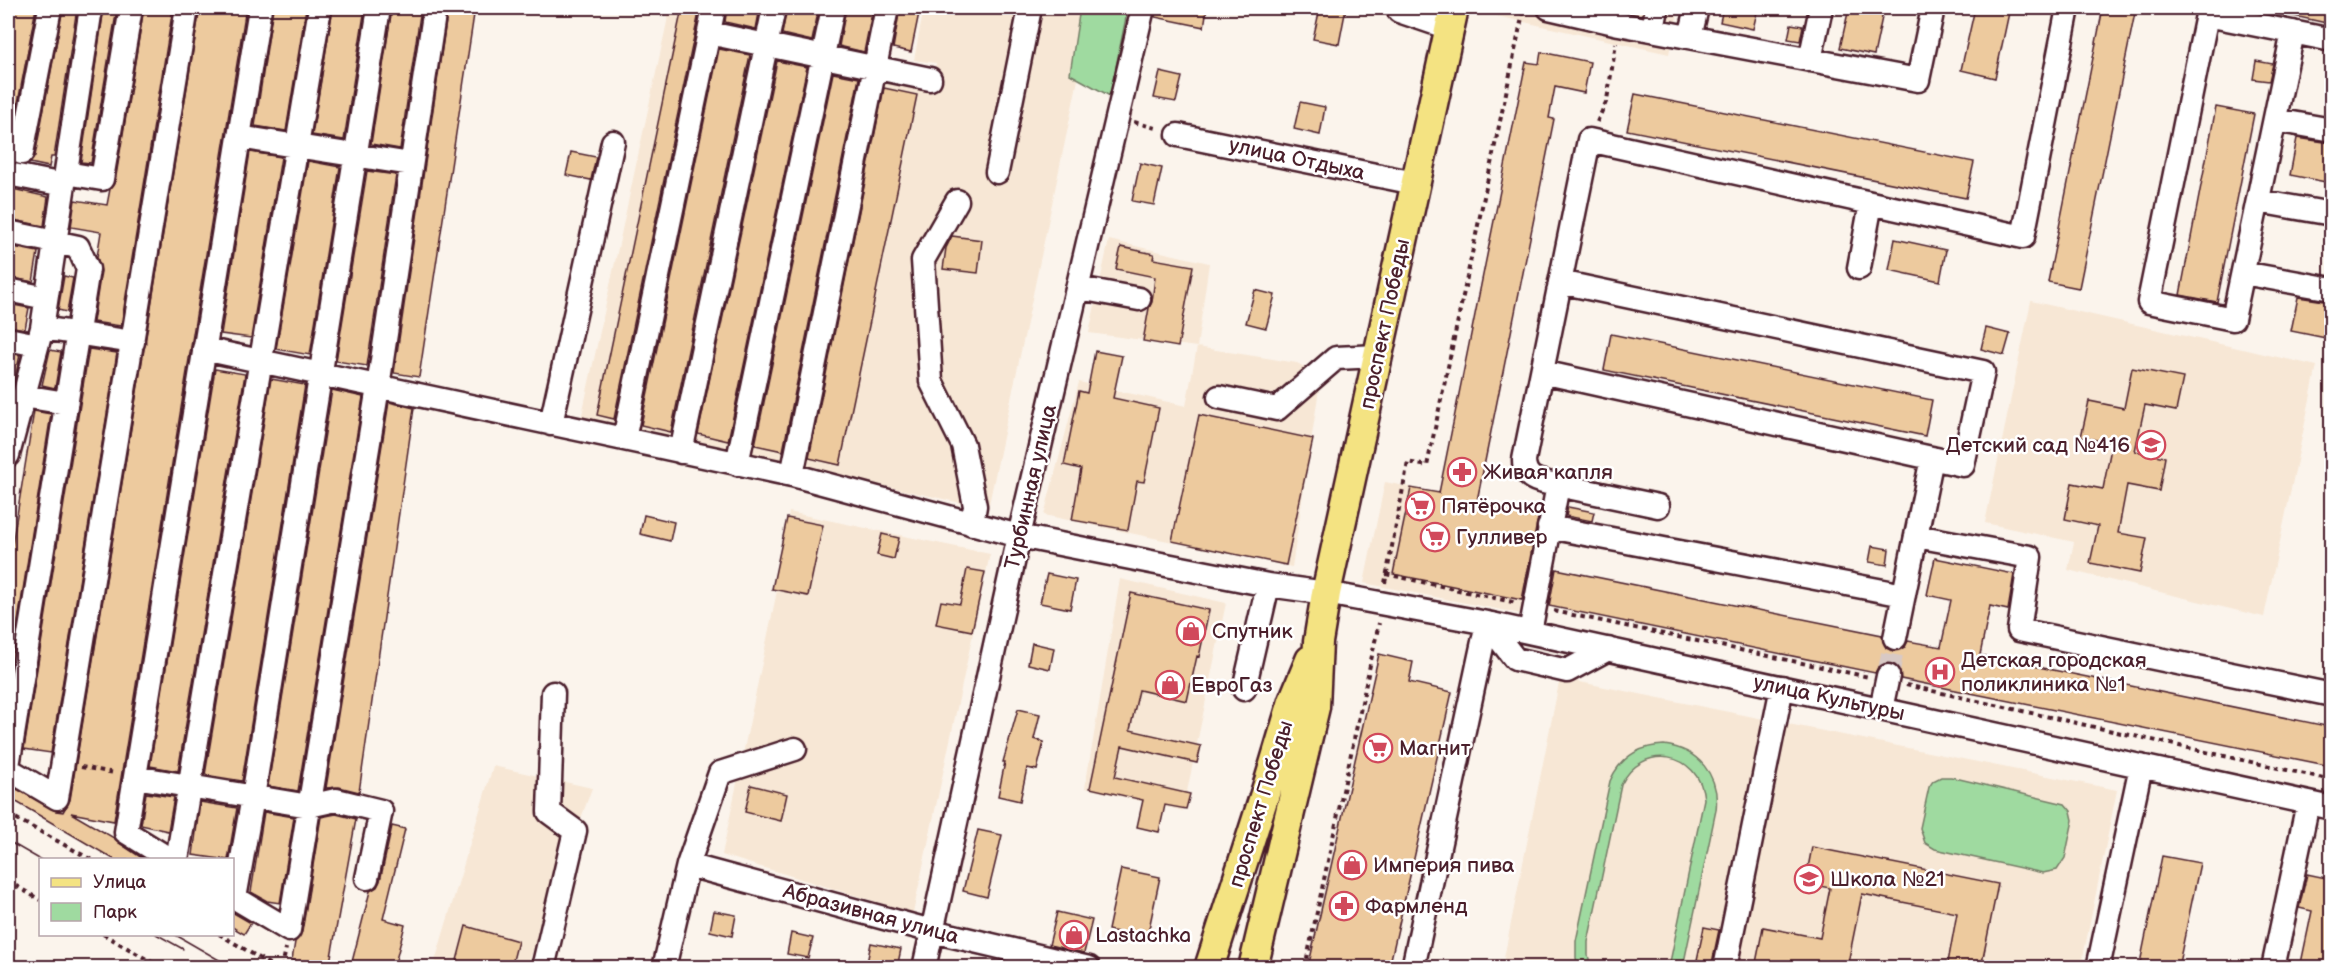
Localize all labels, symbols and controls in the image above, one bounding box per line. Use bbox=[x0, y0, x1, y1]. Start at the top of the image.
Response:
street label: улица Отдыха bbox=[1227, 132, 1368, 186]
street label: проспект Победы bbox=[1355, 237, 1415, 411]
street label: Турбинная улица bbox=[1000, 401, 1062, 572]
school or university icon: Детский сад №416 bbox=[2135, 429, 2167, 461]
place label: Детский сад №416 bbox=[1946, 433, 2130, 458]
pharmacy icon: Живая капля bbox=[1446, 456, 1478, 488]
place label: Живая капля bbox=[1483, 460, 1613, 485]
supermarket icon: Пятёрочка bbox=[1404, 490, 1436, 522]
place label: Пятёрочка bbox=[1441, 494, 1547, 519]
supermarket icon: Гулливер bbox=[1419, 521, 1451, 553]
place label: Гулливер bbox=[1456, 525, 1548, 550]
shop icon: Спутник bbox=[1175, 615, 1207, 647]
place label: Спутник bbox=[1212, 619, 1293, 644]
place label: Детская городская поликлиника №1 bbox=[1961, 648, 2147, 697]
hospital icon: Детская городская поликлиника №1 bbox=[1924, 656, 1956, 688]
shop icon: ЕвроГаз bbox=[1154, 669, 1186, 701]
street label: улица Культуры bbox=[1751, 670, 1907, 726]
place label: ЕвроГаз bbox=[1191, 673, 1273, 698]
street label: проспект Победы bbox=[1224, 717, 1298, 891]
supermarket icon: Магнит bbox=[1362, 732, 1394, 764]
place label: Магнит bbox=[1399, 736, 1471, 761]
shop icon: Империя пива bbox=[1336, 849, 1368, 881]
place label: Империя пива bbox=[1373, 853, 1515, 878]
legend bbox=[39, 858, 234, 936]
school or university icon: Школа №21 bbox=[1793, 863, 1825, 895]
place label: Школа №21 bbox=[1830, 867, 1945, 892]
text: Улица bbox=[93, 872, 147, 893]
street label: Абразивная улица bbox=[779, 878, 962, 950]
pharmacy icon: Фармленд bbox=[1328, 890, 1360, 922]
place label: Фармленд bbox=[1365, 894, 1468, 919]
text: Парк bbox=[93, 902, 137, 923]
shop icon: Lastachka bbox=[1058, 919, 1090, 951]
place label: Lastachka bbox=[1095, 923, 1191, 948]

